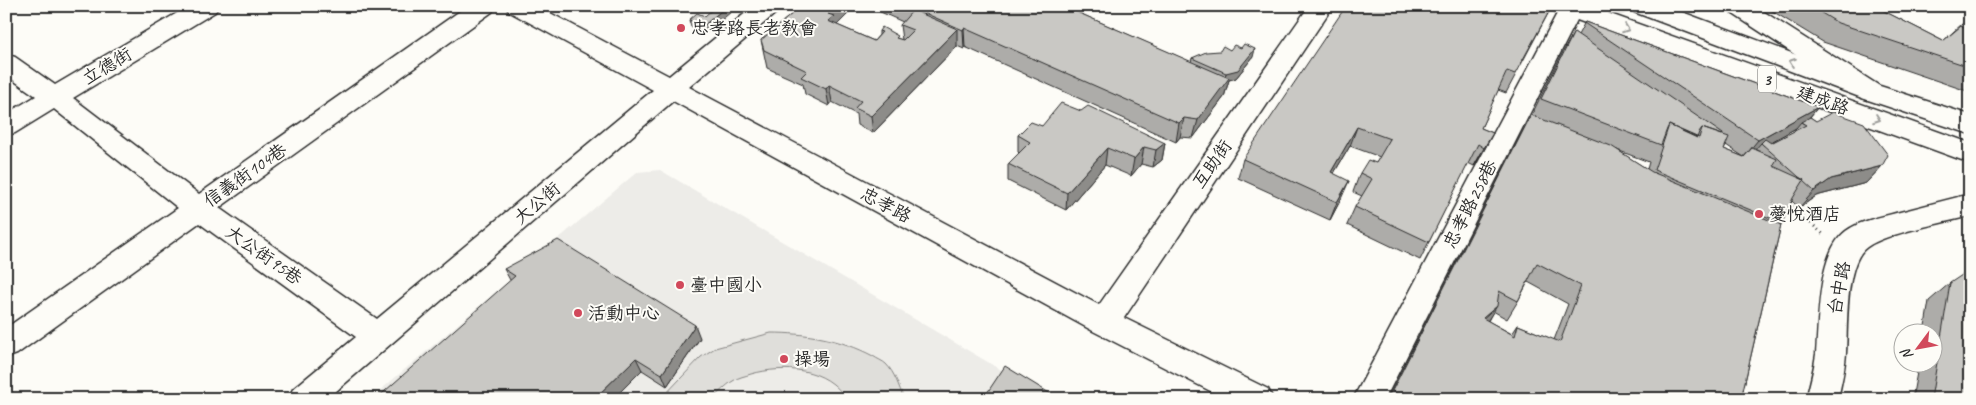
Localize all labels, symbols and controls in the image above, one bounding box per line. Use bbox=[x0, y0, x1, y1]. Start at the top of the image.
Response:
place label: 忠孝路長老教會 bbox=[691, 17, 817, 39]
marker: 忠孝路長老教會 bbox=[675, 22, 687, 34]
one-way arrow bbox=[1621, 23, 1630, 33]
street label: 立德街 bbox=[78, 43, 136, 89]
one-way arrow bbox=[1788, 58, 1797, 68]
road number: 3 bbox=[1758, 66, 1776, 92]
street label: 建成路 bbox=[1794, 80, 1852, 120]
one-way arrow bbox=[1873, 113, 1881, 123]
street label: 互助街 bbox=[1188, 136, 1236, 192]
street label: 信義街104巷 bbox=[199, 138, 291, 212]
street label: 忠孝路258巷 bbox=[1438, 156, 1502, 252]
street label: 大公街 bbox=[509, 177, 565, 229]
street label: 忠孝路 bbox=[857, 183, 915, 227]
place label: 薆悅酒店 bbox=[1769, 203, 1841, 225]
marker: 薆悅酒店 bbox=[1753, 208, 1765, 220]
street label: 大公街95巷 bbox=[222, 221, 306, 289]
street label: 台中路 bbox=[1823, 259, 1855, 317]
place label: 臺中國小 bbox=[690, 274, 762, 296]
marker: 臺中國小 bbox=[674, 279, 686, 291]
place label: 活動中心 bbox=[588, 302, 660, 324]
marker: 活動中心 bbox=[572, 307, 584, 319]
north arrow bbox=[1894, 322, 1944, 372]
text: N bbox=[1897, 344, 1917, 363]
place label: 操場 bbox=[794, 348, 830, 370]
marker: 操場 bbox=[778, 353, 790, 365]

